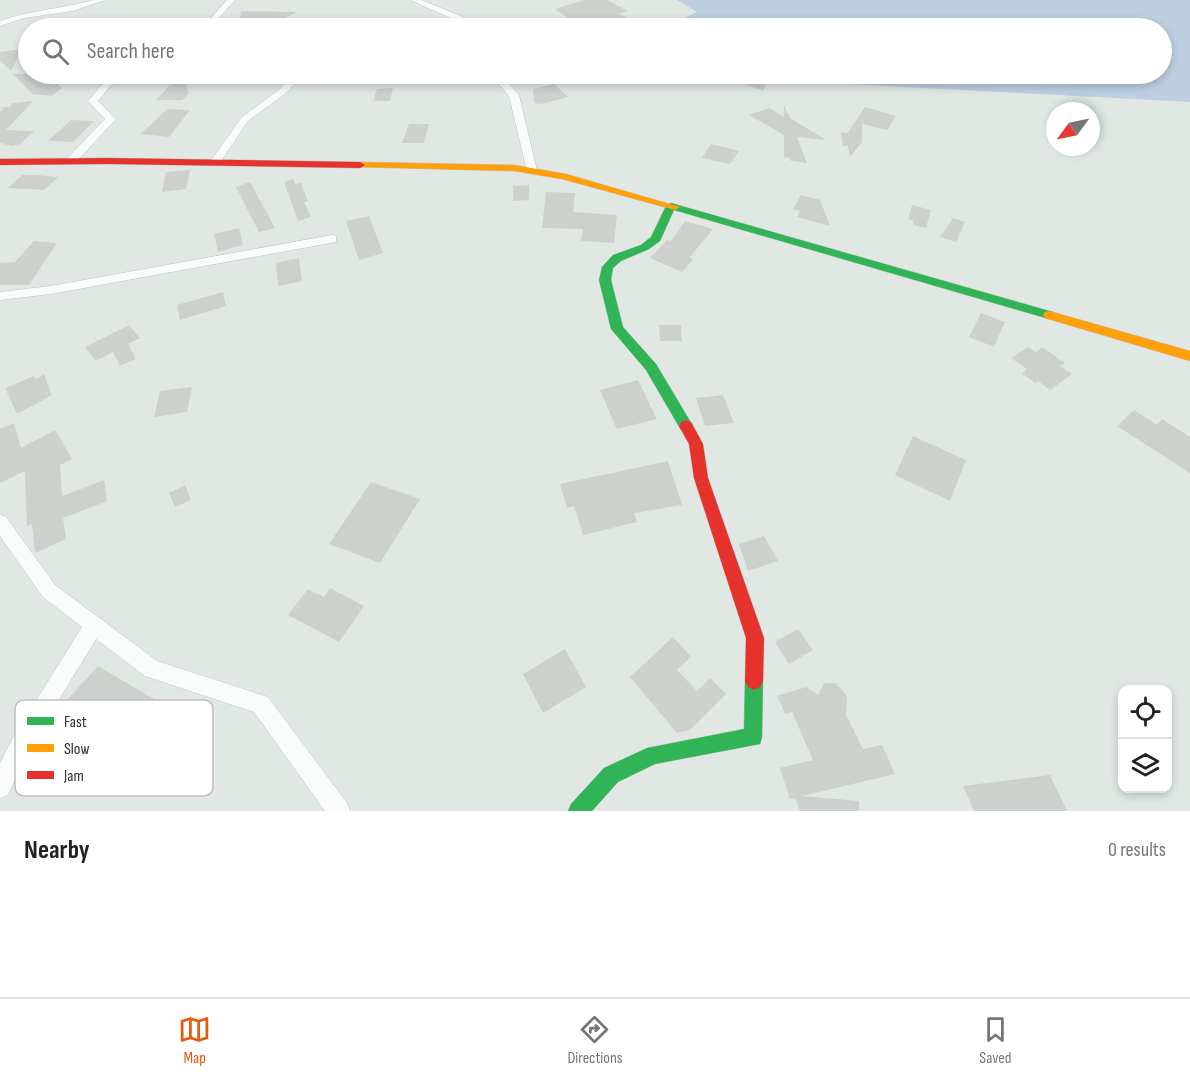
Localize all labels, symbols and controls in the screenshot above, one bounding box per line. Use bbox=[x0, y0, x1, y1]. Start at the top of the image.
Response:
search box bbox=[18, 18, 1172, 84]
icon: search bbox=[39, 35, 72, 68]
text: Search here bbox=[87, 38, 174, 65]
north arrow bbox=[1046, 102, 1100, 156]
map controls bbox=[1118, 685, 1172, 793]
button: locate bbox=[1118, 685, 1172, 739]
legend bbox=[15, 700, 213, 796]
text: Fast bbox=[64, 713, 87, 732]
button: layers bbox=[1118, 739, 1172, 793]
text: Slow bbox=[64, 740, 89, 759]
text: Jam bbox=[63, 767, 84, 786]
text: Nearby bbox=[24, 835, 90, 866]
text: 0 results bbox=[1108, 838, 1166, 862]
tab: Map bbox=[178, 1013, 211, 1068]
tab: Directions bbox=[567, 1013, 623, 1068]
tab: Saved bbox=[979, 1013, 1012, 1068]

